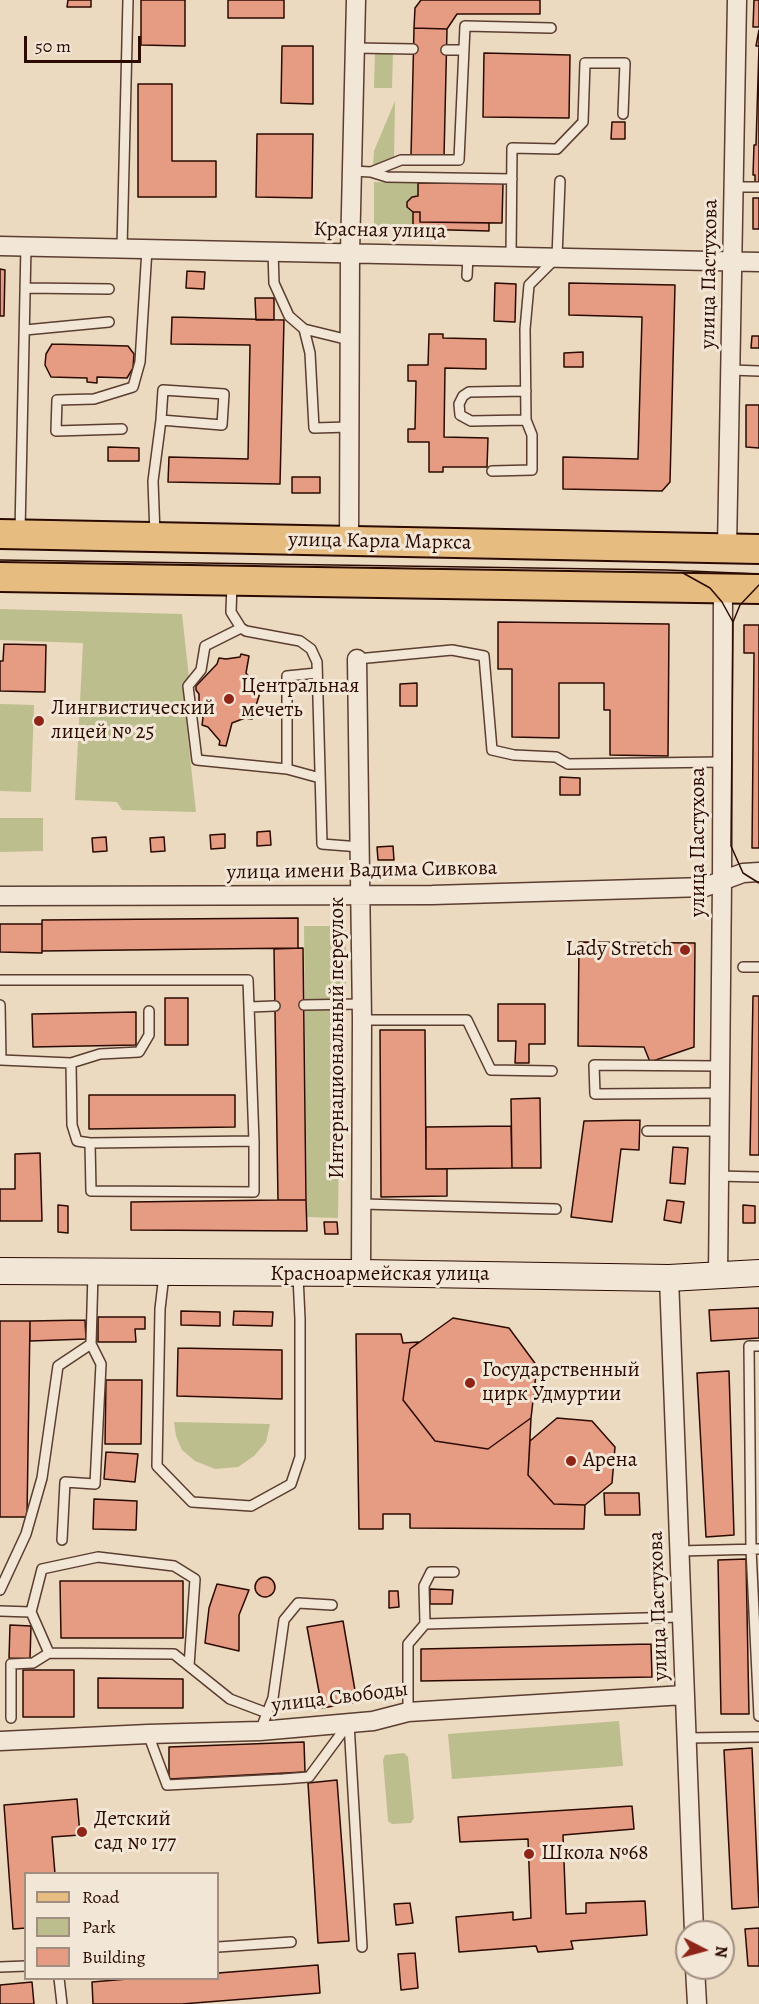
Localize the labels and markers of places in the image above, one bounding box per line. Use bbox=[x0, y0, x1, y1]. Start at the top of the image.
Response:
place label: Центральная мечеть bbox=[241, 674, 359, 724]
marker: Центральная мечеть bbox=[222, 692, 236, 706]
place label: Лингвистический лицей № 25 bbox=[51, 696, 215, 746]
marker: Лингвистический лицей № 25 bbox=[32, 714, 46, 728]
place label: Lady Stretch bbox=[565, 937, 673, 963]
marker: Lady Stretch bbox=[678, 943, 692, 957]
place label: Государственный цирк Удмуртии bbox=[482, 1358, 640, 1408]
marker: Государственный цирк Удмуртии bbox=[463, 1376, 477, 1390]
place label: Арена bbox=[583, 1448, 637, 1474]
marker: Арена bbox=[564, 1454, 578, 1468]
place label: Детский сад № 177 bbox=[94, 1807, 176, 1857]
marker: Детский сад № 177 bbox=[75, 1825, 89, 1839]
place label: Школа №68 bbox=[541, 1841, 648, 1867]
marker: Школа №68 bbox=[522, 1847, 536, 1861]

